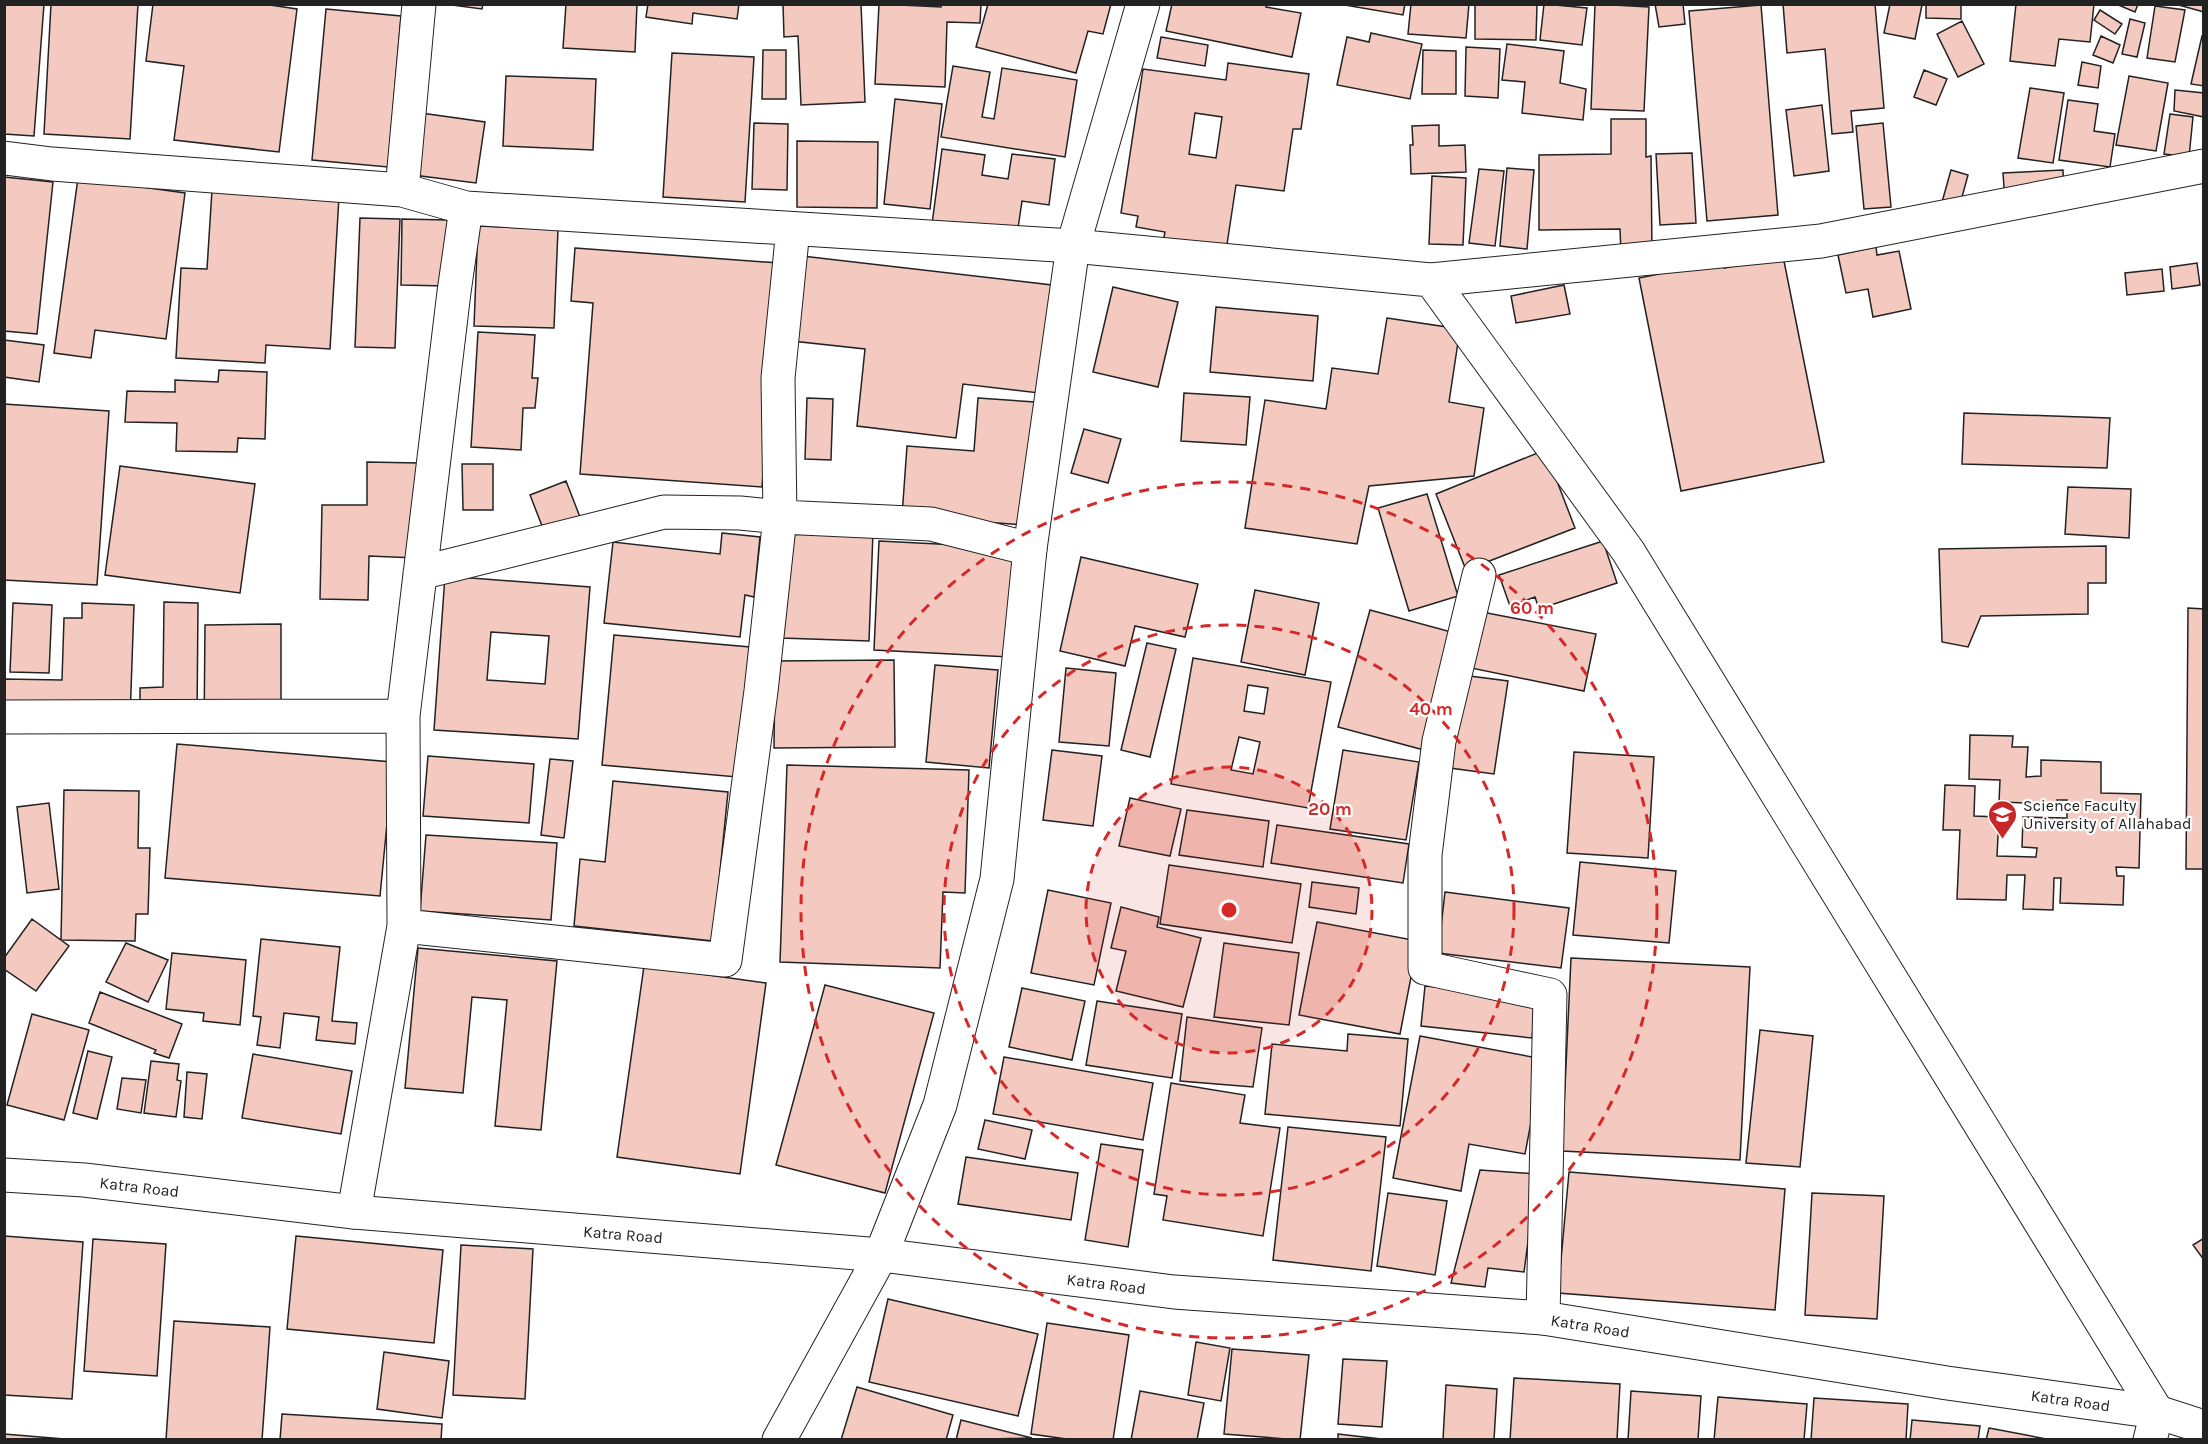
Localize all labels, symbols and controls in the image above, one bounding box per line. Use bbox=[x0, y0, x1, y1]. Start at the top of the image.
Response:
text: 60 m bbox=[1510, 597, 1554, 619]
text: 40 m bbox=[1409, 698, 1453, 720]
place label: Science Faculty University of Allahabad bbox=[2023, 796, 2192, 833]
text: 20 m bbox=[1308, 798, 1352, 820]
school or university icon: Science Faculty University of Allahabad bbox=[1986, 798, 2018, 840]
centre of rings bbox=[1219, 900, 1239, 920]
street label: Katra Road bbox=[99, 1173, 180, 1201]
street label: Katra Road bbox=[582, 1222, 664, 1247]
street label: Katra Road bbox=[1066, 1270, 1147, 1298]
street label: Katra Road bbox=[1549, 1310, 1631, 1342]
street label: Katra Road bbox=[2030, 1386, 2111, 1415]

